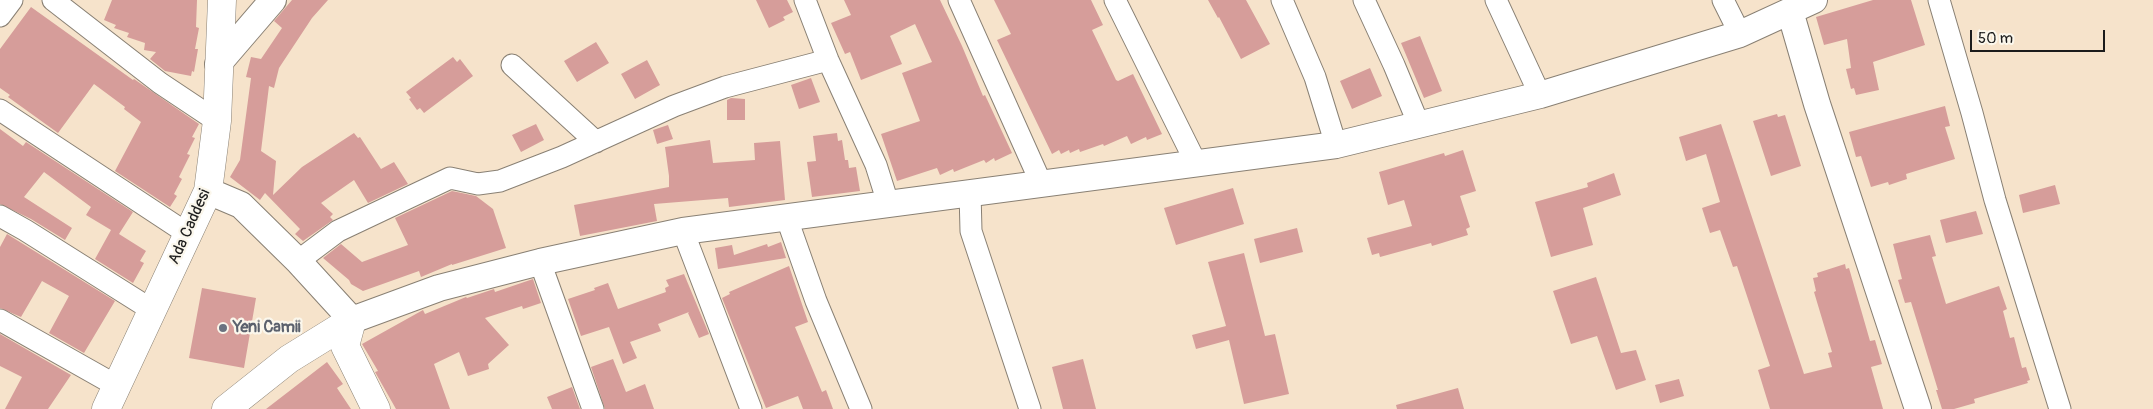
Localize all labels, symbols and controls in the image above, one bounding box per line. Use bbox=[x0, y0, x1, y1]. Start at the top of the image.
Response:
scale bar bbox=[1973, 20, 2108, 52]
text: 50 m bbox=[1978, 29, 2013, 48]
street label: Ada Caddesi bbox=[165, 186, 215, 268]
place label: Yeni Camii bbox=[233, 318, 301, 338]
marker: Yeni Camii bbox=[217, 322, 229, 334]

